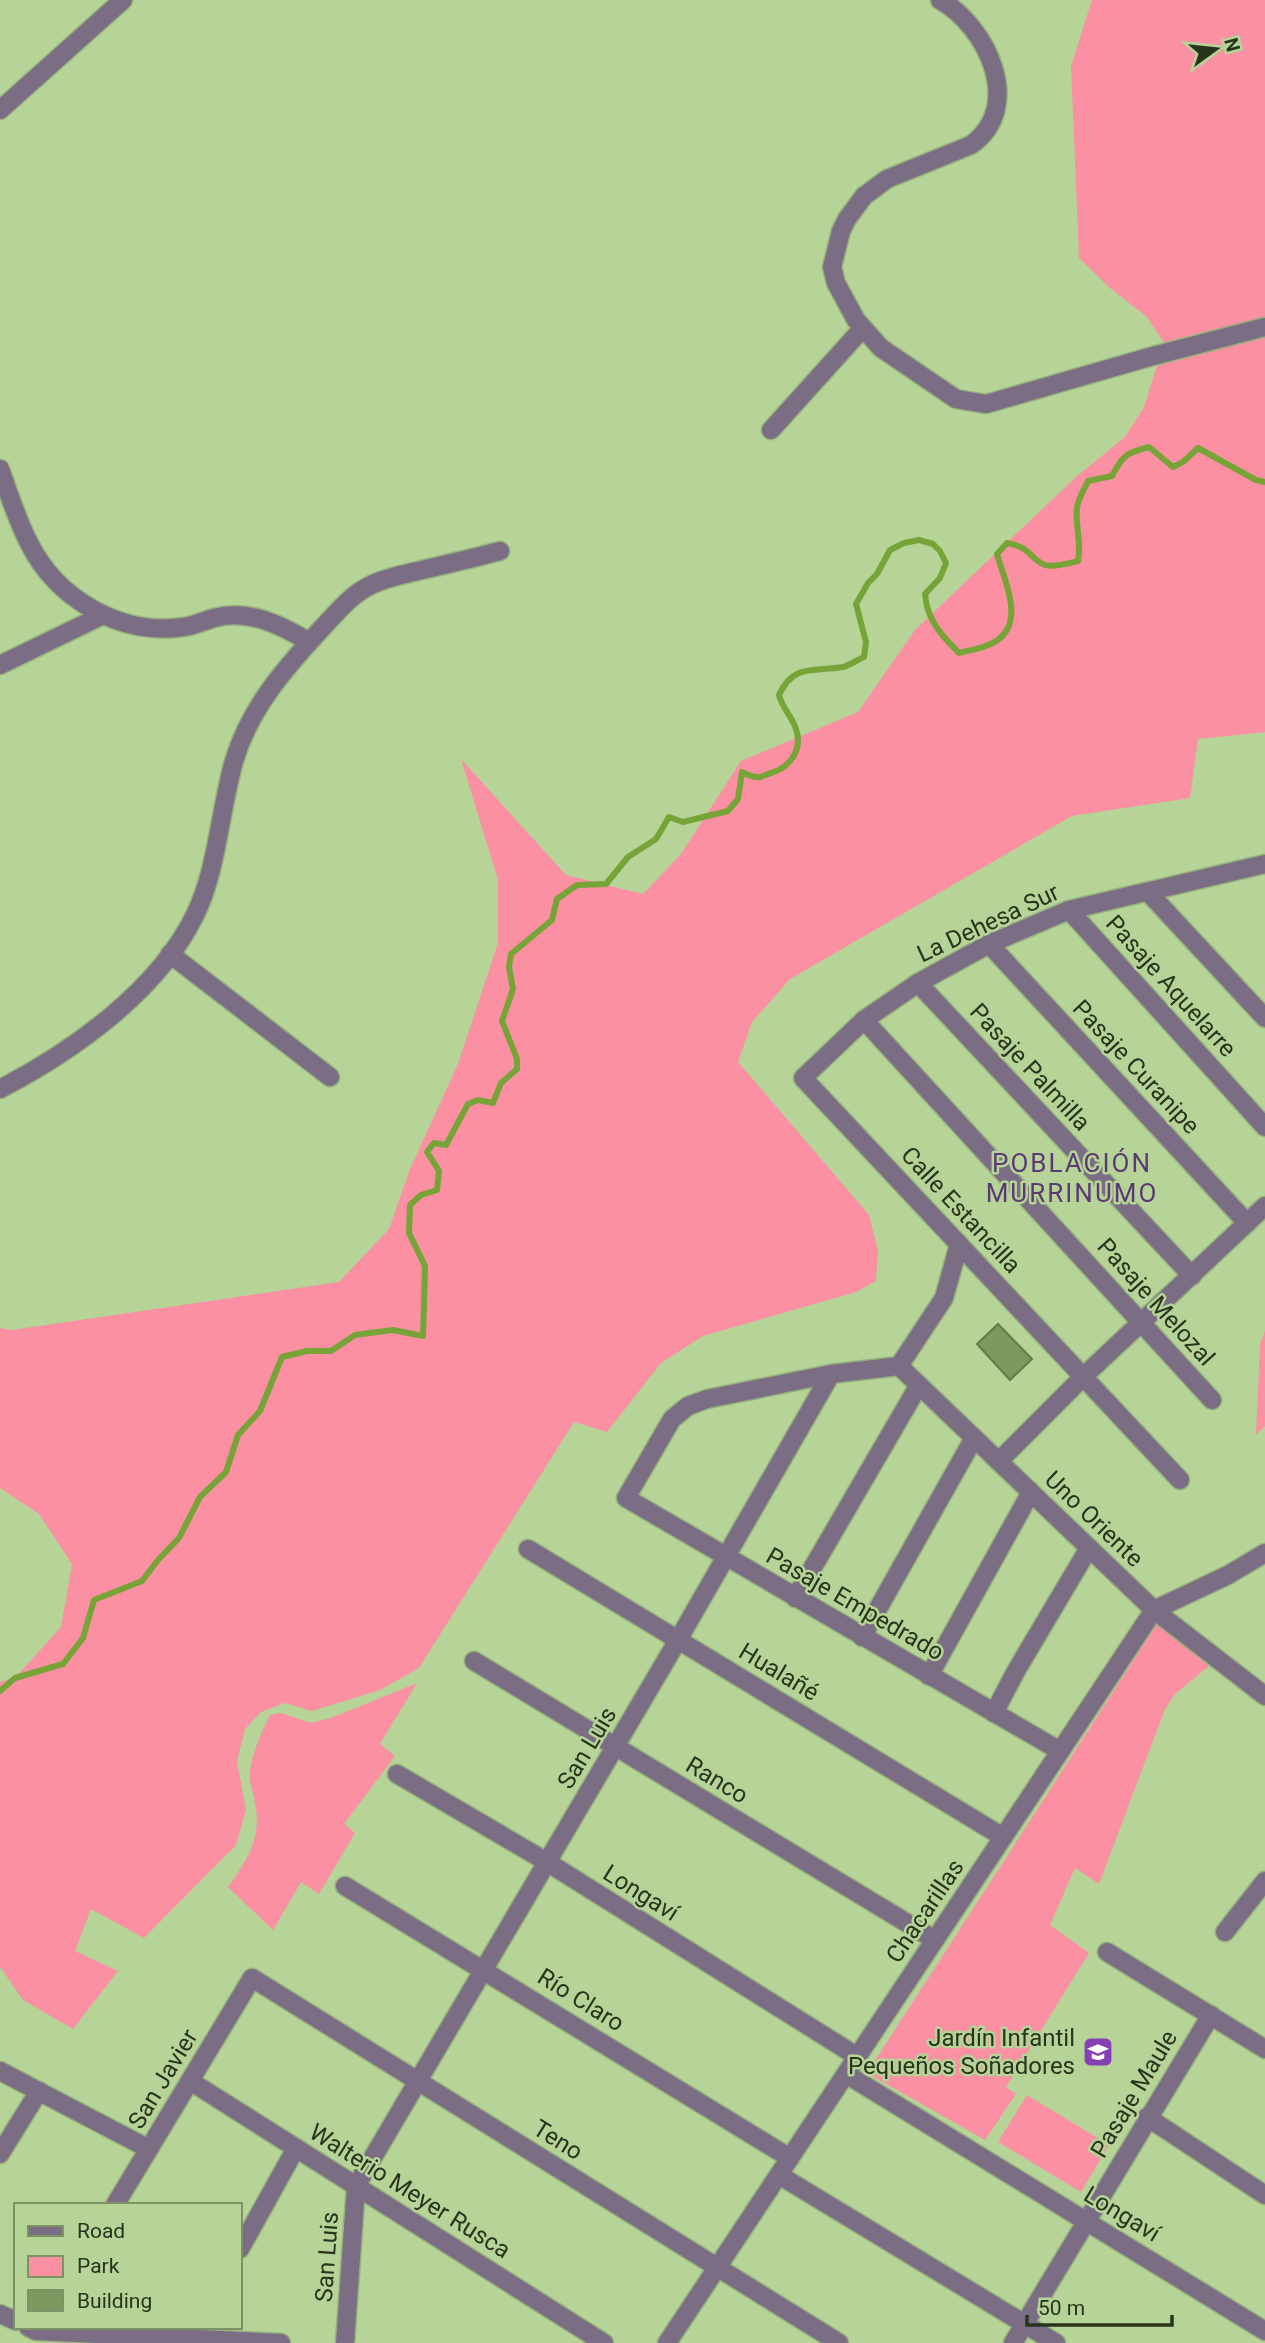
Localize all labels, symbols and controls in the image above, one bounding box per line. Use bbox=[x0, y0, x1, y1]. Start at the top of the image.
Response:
north arrow bbox=[1181, 14, 1251, 84]
text: N bbox=[1219, 35, 1245, 54]
street label: La Dehesa Sur bbox=[913, 878, 1063, 968]
street label: Pasaje Aquelarre bbox=[1100, 909, 1242, 1063]
street label: Pasaje Curanipe bbox=[1067, 994, 1205, 1140]
street label: Pasaje Palmilla bbox=[964, 998, 1096, 1136]
street label: Calle Estancilla bbox=[895, 1141, 1027, 1279]
district label: POBLACIÓN MURRINUMO bbox=[986, 1148, 1158, 1208]
street label: Pasaje Melozal bbox=[1091, 1233, 1221, 1371]
street label: Uno Oriente bbox=[1039, 1465, 1149, 1573]
street label: Pasaje Empedrado bbox=[761, 1542, 949, 1666]
street label: Hualañé bbox=[734, 1637, 824, 1707]
street label: San Luis bbox=[552, 1702, 622, 1794]
street label: Ranco bbox=[681, 1751, 753, 1809]
street label: Chacarillas bbox=[880, 1854, 970, 1968]
street label: Longaví bbox=[598, 1859, 685, 1928]
street label: Río Claro bbox=[533, 1963, 629, 2037]
street label: San Javier bbox=[122, 2024, 204, 2134]
place label: Jardín Infantil Pequeños Soñadores bbox=[848, 2024, 1075, 2080]
street label: Pasaje Maule bbox=[1085, 2025, 1183, 2163]
school or university icon: Jardín Infantil Pequeños Soñadores bbox=[1081, 2035, 1115, 2069]
street label: Teno bbox=[528, 2114, 588, 2166]
street label: Walterio Meyer Rusca bbox=[304, 2118, 516, 2264]
street label: Longaví bbox=[1079, 2180, 1166, 2248]
legend bbox=[14, 2203, 242, 2329]
street label: San Luis bbox=[310, 2211, 344, 2303]
text: Road bbox=[77, 2219, 125, 2243]
text: Park bbox=[77, 2254, 120, 2278]
scale bar bbox=[1027, 2284, 1172, 2328]
text: Building bbox=[77, 2289, 152, 2313]
text: 50 m bbox=[1038, 2296, 1085, 2320]

